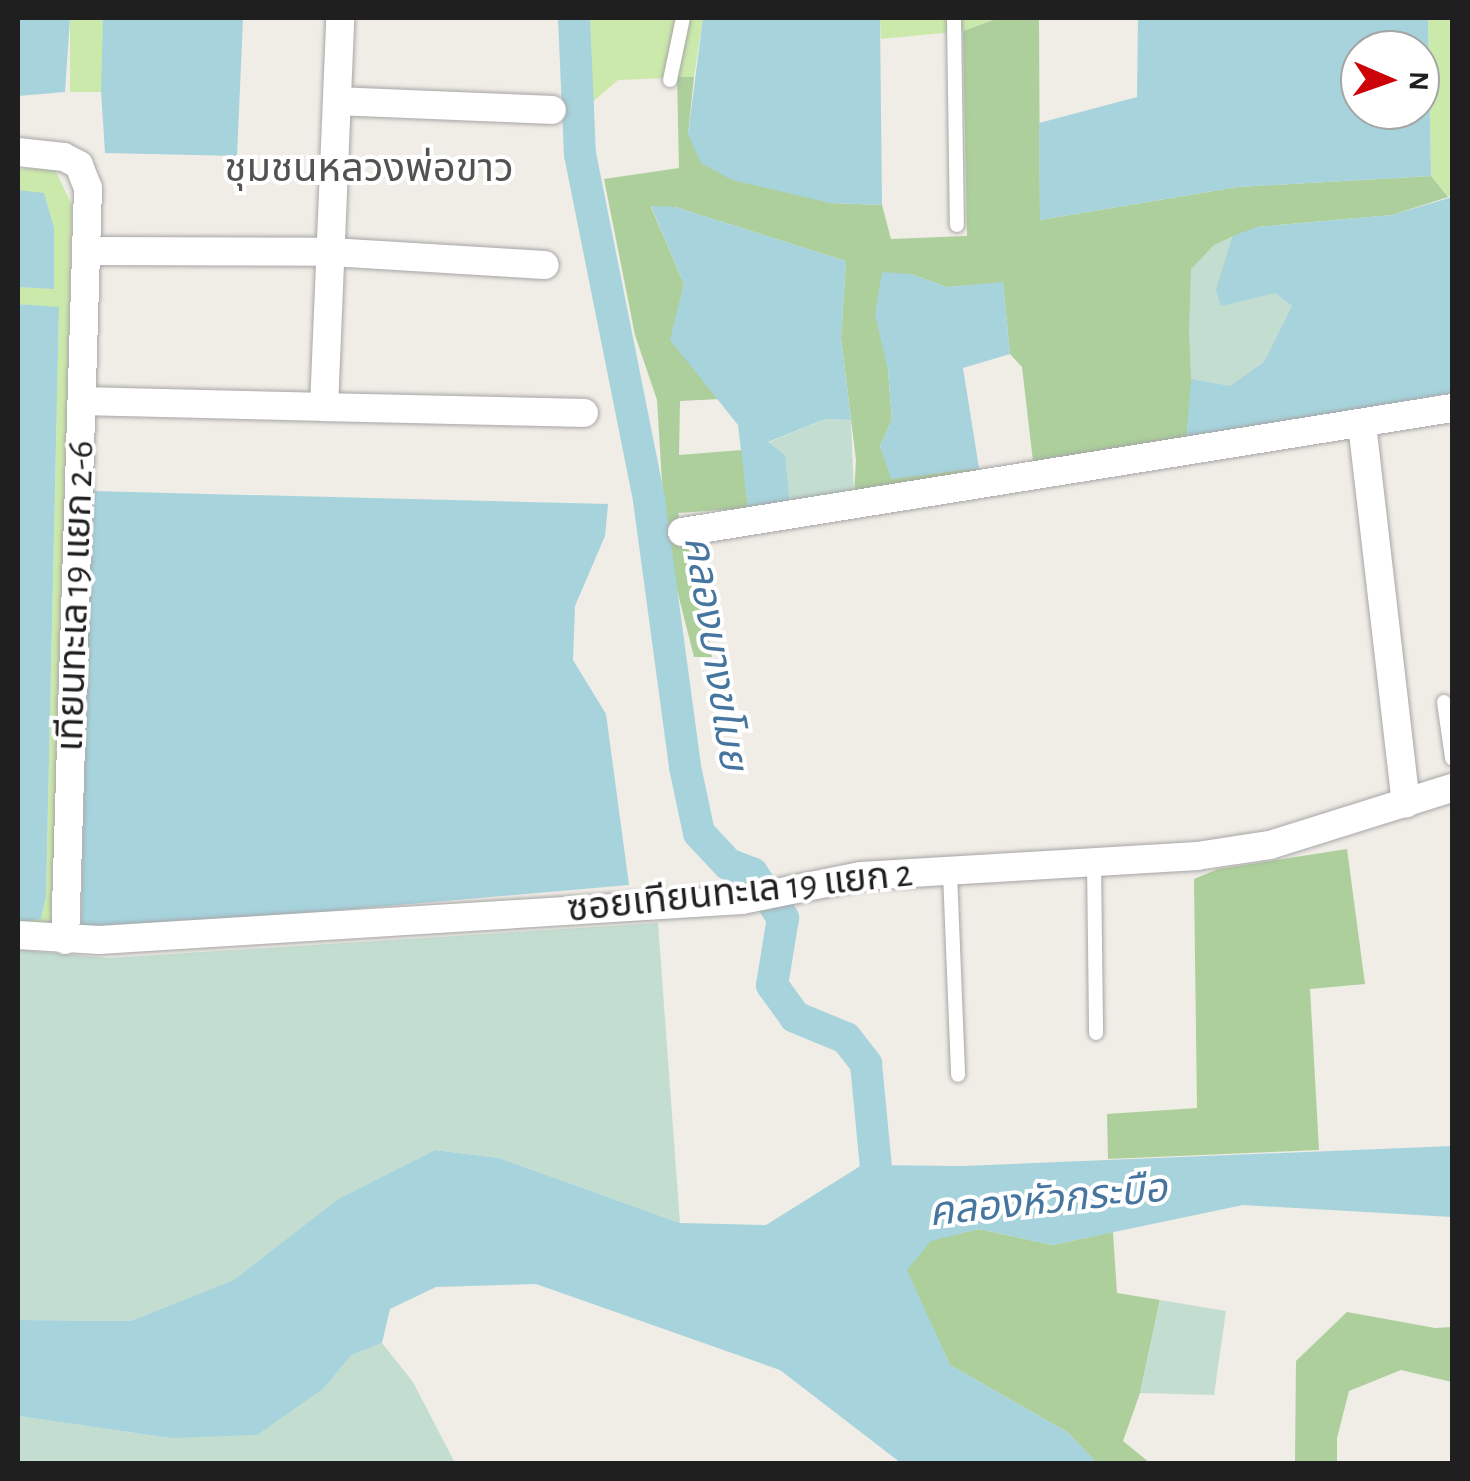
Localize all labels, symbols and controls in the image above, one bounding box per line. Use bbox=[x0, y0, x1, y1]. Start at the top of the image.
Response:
north arrow bbox=[1340, 30, 1440, 130]
text: N bbox=[1404, 71, 1432, 91]
district label: ชุมชนหลวงพ่อขาว bbox=[224, 145, 514, 193]
street label: เทียนทะเล 19 แยก 2-6 bbox=[49, 440, 105, 752]
water label: คลองบางขโมย bbox=[673, 533, 757, 773]
street label: ซอยเทียนทะเล 19 แยก 2 bbox=[565, 852, 915, 934]
water label: คลองหัวกระบือ bbox=[927, 1165, 1169, 1237]

